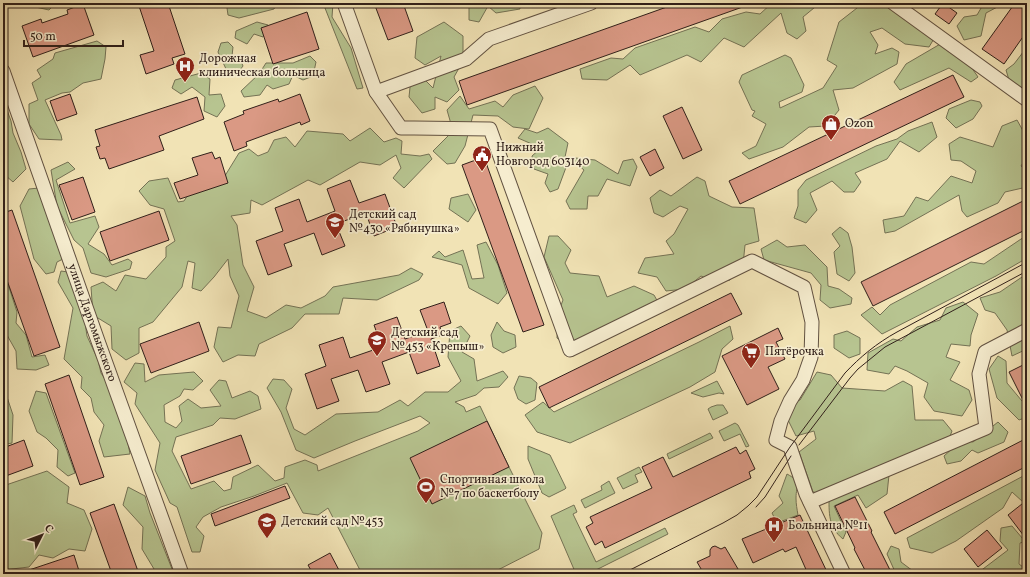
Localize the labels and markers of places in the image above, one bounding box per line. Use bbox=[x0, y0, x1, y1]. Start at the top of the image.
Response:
place label: Дорожная клиническая больница bbox=[199, 51, 326, 81]
hospital icon: Дорожная клиническая больница bbox=[174, 55, 196, 83]
shop icon: Ozon bbox=[820, 113, 842, 141]
place label: Ozon bbox=[845, 116, 873, 132]
place label: Нижний Новгород 603140 bbox=[496, 140, 589, 170]
public building icon: Нижний Новгород 603140 bbox=[471, 144, 493, 172]
place label: Детский сад №430 «Рябинушка» bbox=[349, 207, 460, 237]
school or university icon: Детский сад №430 «Рябинушка» bbox=[324, 211, 346, 239]
place label: Детский сад №453 «Крепыш» bbox=[391, 325, 484, 355]
school or university icon: Детский сад №453 «Крепыш» bbox=[366, 329, 388, 357]
supermarket icon: Пятёрочка bbox=[740, 341, 762, 369]
place label: Пятёрочка bbox=[765, 344, 824, 360]
place label: Спортивная школа №7 по баскетболу bbox=[440, 472, 544, 502]
sports icon: Спортивная школа №7 по баскетболу bbox=[415, 476, 437, 504]
school or university icon: Детский сад №453 bbox=[256, 511, 278, 539]
place label: Детский сад №453 bbox=[281, 514, 383, 530]
hospital icon: Больница №11 bbox=[763, 515, 785, 543]
place label: Больница №11 bbox=[788, 518, 868, 534]

